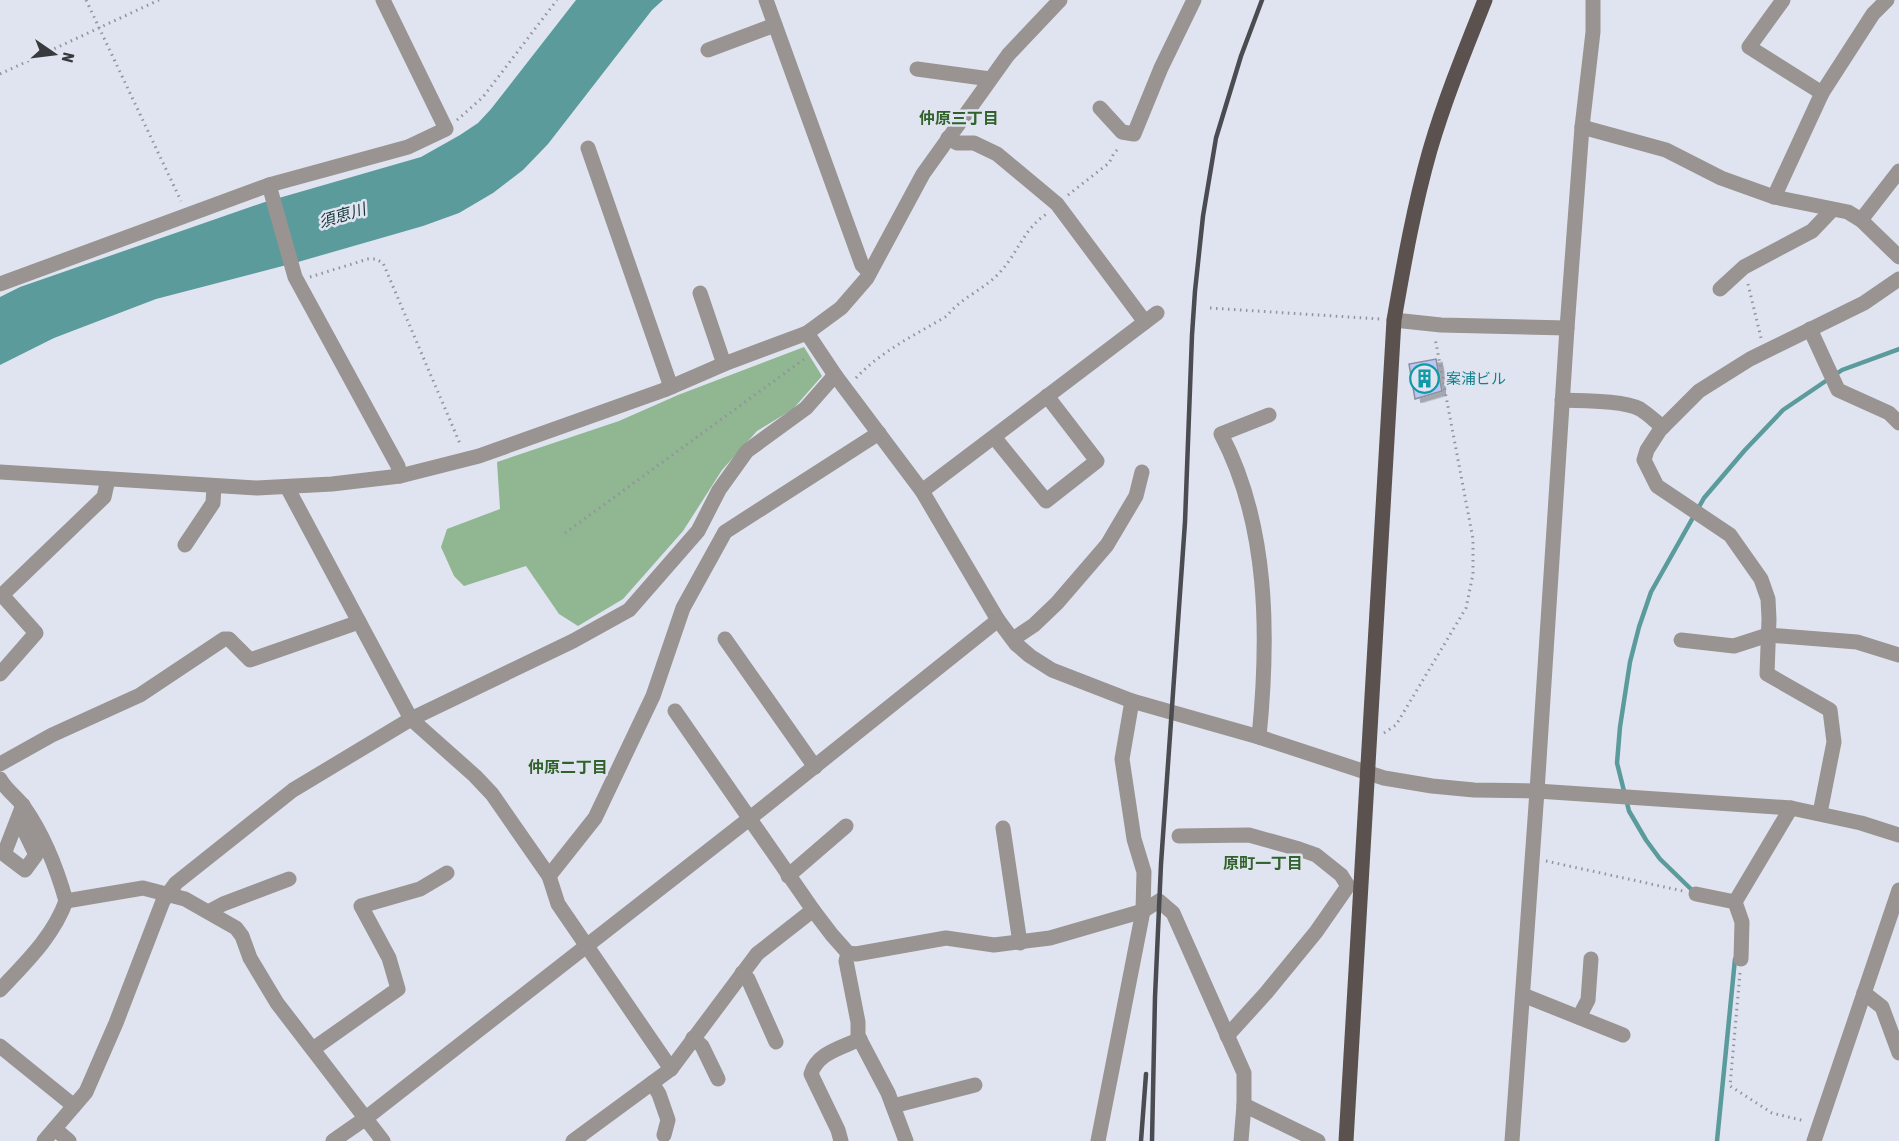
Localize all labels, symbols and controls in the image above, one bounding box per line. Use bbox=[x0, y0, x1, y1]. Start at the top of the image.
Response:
north arrow bbox=[24, 24, 84, 84]
text: N bbox=[59, 51, 78, 64]
district label: 仲原三丁目 bbox=[919, 109, 999, 127]
water label: 須恵川 bbox=[316, 199, 369, 231]
building icon: 案浦ビル bbox=[1409, 362, 1441, 394]
place label: 案浦ビル bbox=[1446, 370, 1506, 387]
district label: 仲原二丁目 bbox=[528, 758, 608, 776]
district label: 原町一丁目 bbox=[1223, 854, 1303, 872]

